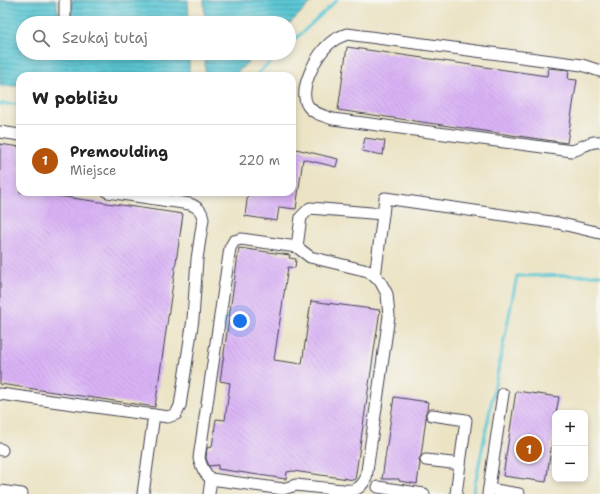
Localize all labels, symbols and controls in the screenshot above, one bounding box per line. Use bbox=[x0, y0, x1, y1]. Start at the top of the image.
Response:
search box bbox=[16, 16, 296, 60]
icon: search bbox=[30, 27, 52, 49]
text: Szukaj tutaj bbox=[62, 28, 148, 48]
text: W pobliżu bbox=[32, 87, 118, 109]
text: Premoulding bbox=[70, 142, 168, 162]
text: 1 bbox=[42, 152, 48, 169]
text: 220 m bbox=[238, 152, 280, 169]
text: Miejsce bbox=[70, 162, 116, 179]
your location bbox=[230, 311, 250, 331]
map controls bbox=[552, 410, 588, 482]
button: + bbox=[552, 410, 588, 446]
pin: 1 bbox=[516, 434, 542, 464]
button: − bbox=[552, 446, 588, 482]

